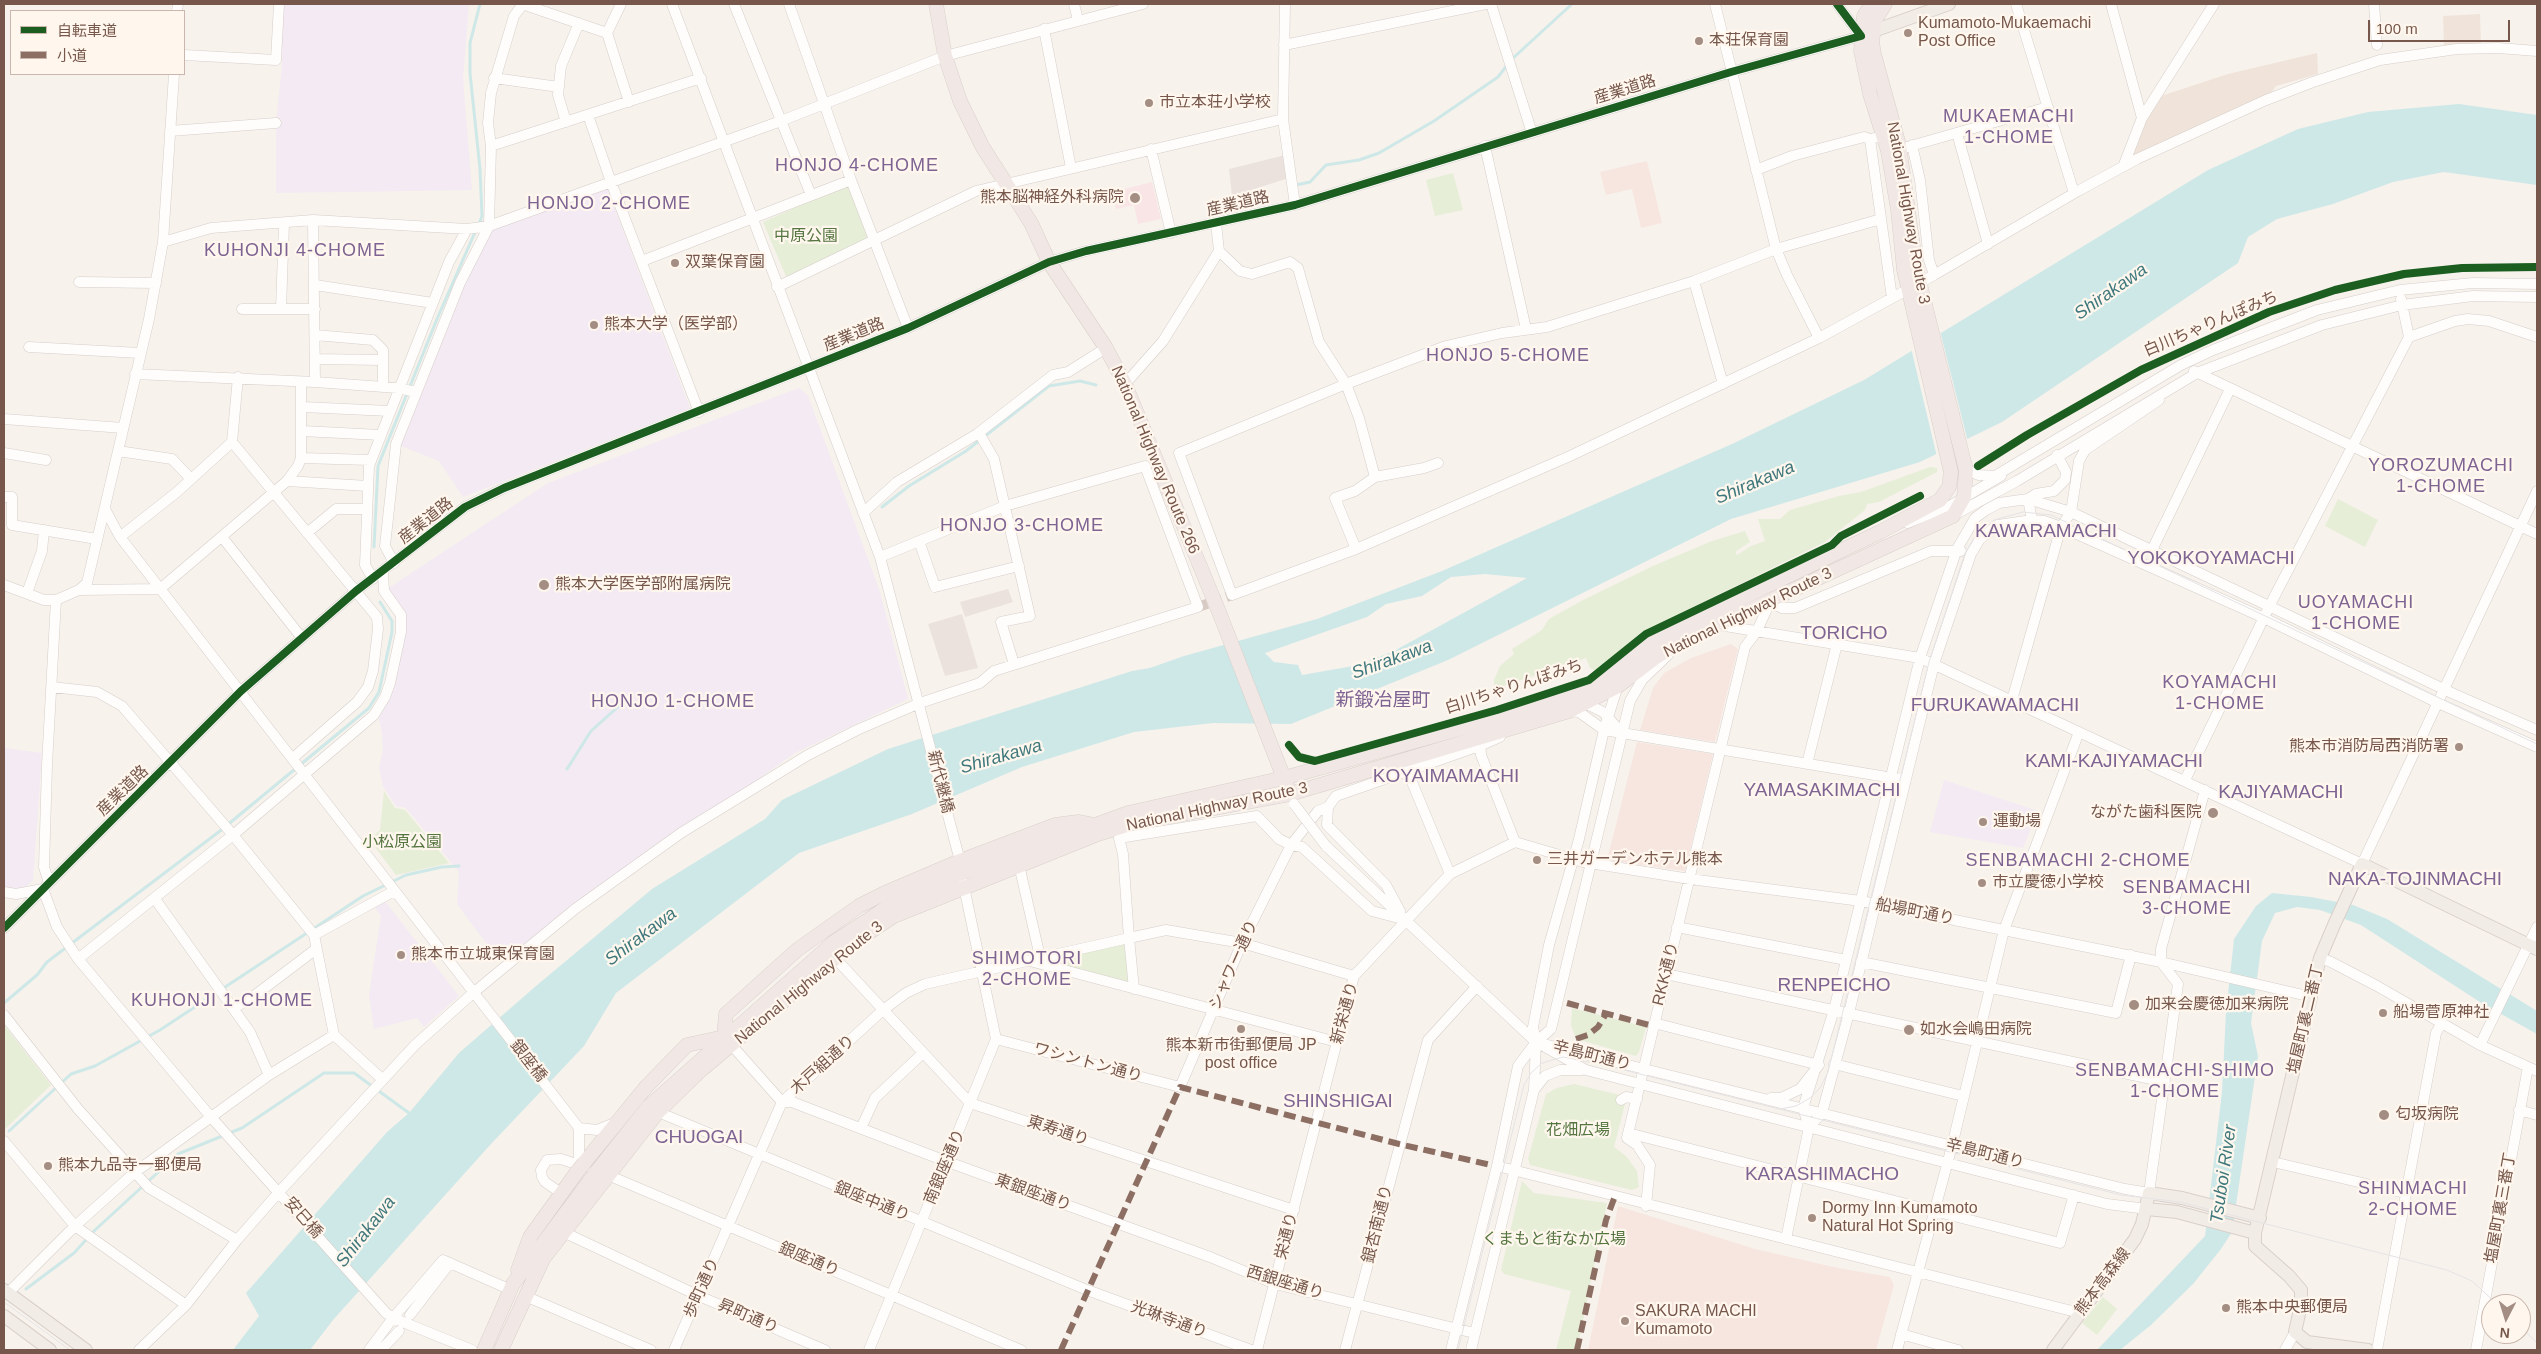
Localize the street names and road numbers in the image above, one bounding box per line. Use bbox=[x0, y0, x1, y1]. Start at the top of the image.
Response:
street label: 産業道路 bbox=[1592, 71, 1658, 109]
street label: National Highway Route 3 bbox=[1882, 120, 1934, 306]
street label: 産業道路 bbox=[1205, 187, 1271, 221]
street label: 白川ちゃりんぽみち bbox=[2141, 287, 2281, 361]
street label: 産業道路 bbox=[821, 314, 887, 356]
street label: National Highway Route 266 bbox=[1107, 363, 1203, 557]
street label: 産業道路 bbox=[395, 494, 457, 548]
street label: National Highway Route 3 bbox=[1661, 564, 1835, 662]
street label: 白川ちゃりんぽみち bbox=[1443, 656, 1585, 718]
street label: 新代継橋 bbox=[923, 749, 957, 815]
street label: 産業道路 bbox=[93, 762, 153, 820]
street label: National Highway Route 3 bbox=[1125, 778, 1309, 836]
street label: 船場町通り bbox=[1874, 895, 1956, 929]
street label: National Highway Route 3 bbox=[731, 917, 887, 1049]
street label: シャワー通り bbox=[1206, 917, 1262, 1013]
street label: RKK通り bbox=[1649, 940, 1683, 1008]
street label: 塩屋町裏二番丁 bbox=[2284, 962, 2328, 1076]
street label: 新栄通り bbox=[1327, 980, 1363, 1046]
street label: 木戸組通り bbox=[787, 1031, 859, 1099]
street label: 銀座橋 bbox=[506, 1036, 550, 1086]
street label: 辛島町通り bbox=[1551, 1037, 1633, 1075]
street label: ワシントン通り bbox=[1031, 1039, 1145, 1087]
street label: 東寿通り bbox=[1025, 1112, 1091, 1150]
street label: 南銀座通り bbox=[921, 1126, 969, 1208]
street label: 辛島町通り bbox=[1944, 1135, 2026, 1173]
street label: 塩屋町裏三番丁 bbox=[2482, 1151, 2520, 1265]
street label: 東銀座通り bbox=[992, 1170, 1074, 1216]
street label: 銀座中通り bbox=[831, 1178, 913, 1226]
street label: 銀杏南通り bbox=[1359, 1183, 1397, 1265]
street label: 安巳橋 bbox=[280, 1194, 326, 1242]
street label: 栄通り bbox=[1272, 1210, 1302, 1262]
street label: 銀座通り bbox=[776, 1239, 842, 1281]
street label: 熊本高森線 bbox=[2071, 1244, 2135, 1320]
street label: 歩町通り bbox=[680, 1255, 724, 1321]
street label: 西銀座通り bbox=[1244, 1262, 1326, 1304]
street label: 昇町通り bbox=[715, 1296, 781, 1338]
street label: 光琳寺通り bbox=[1128, 1297, 1210, 1343]

